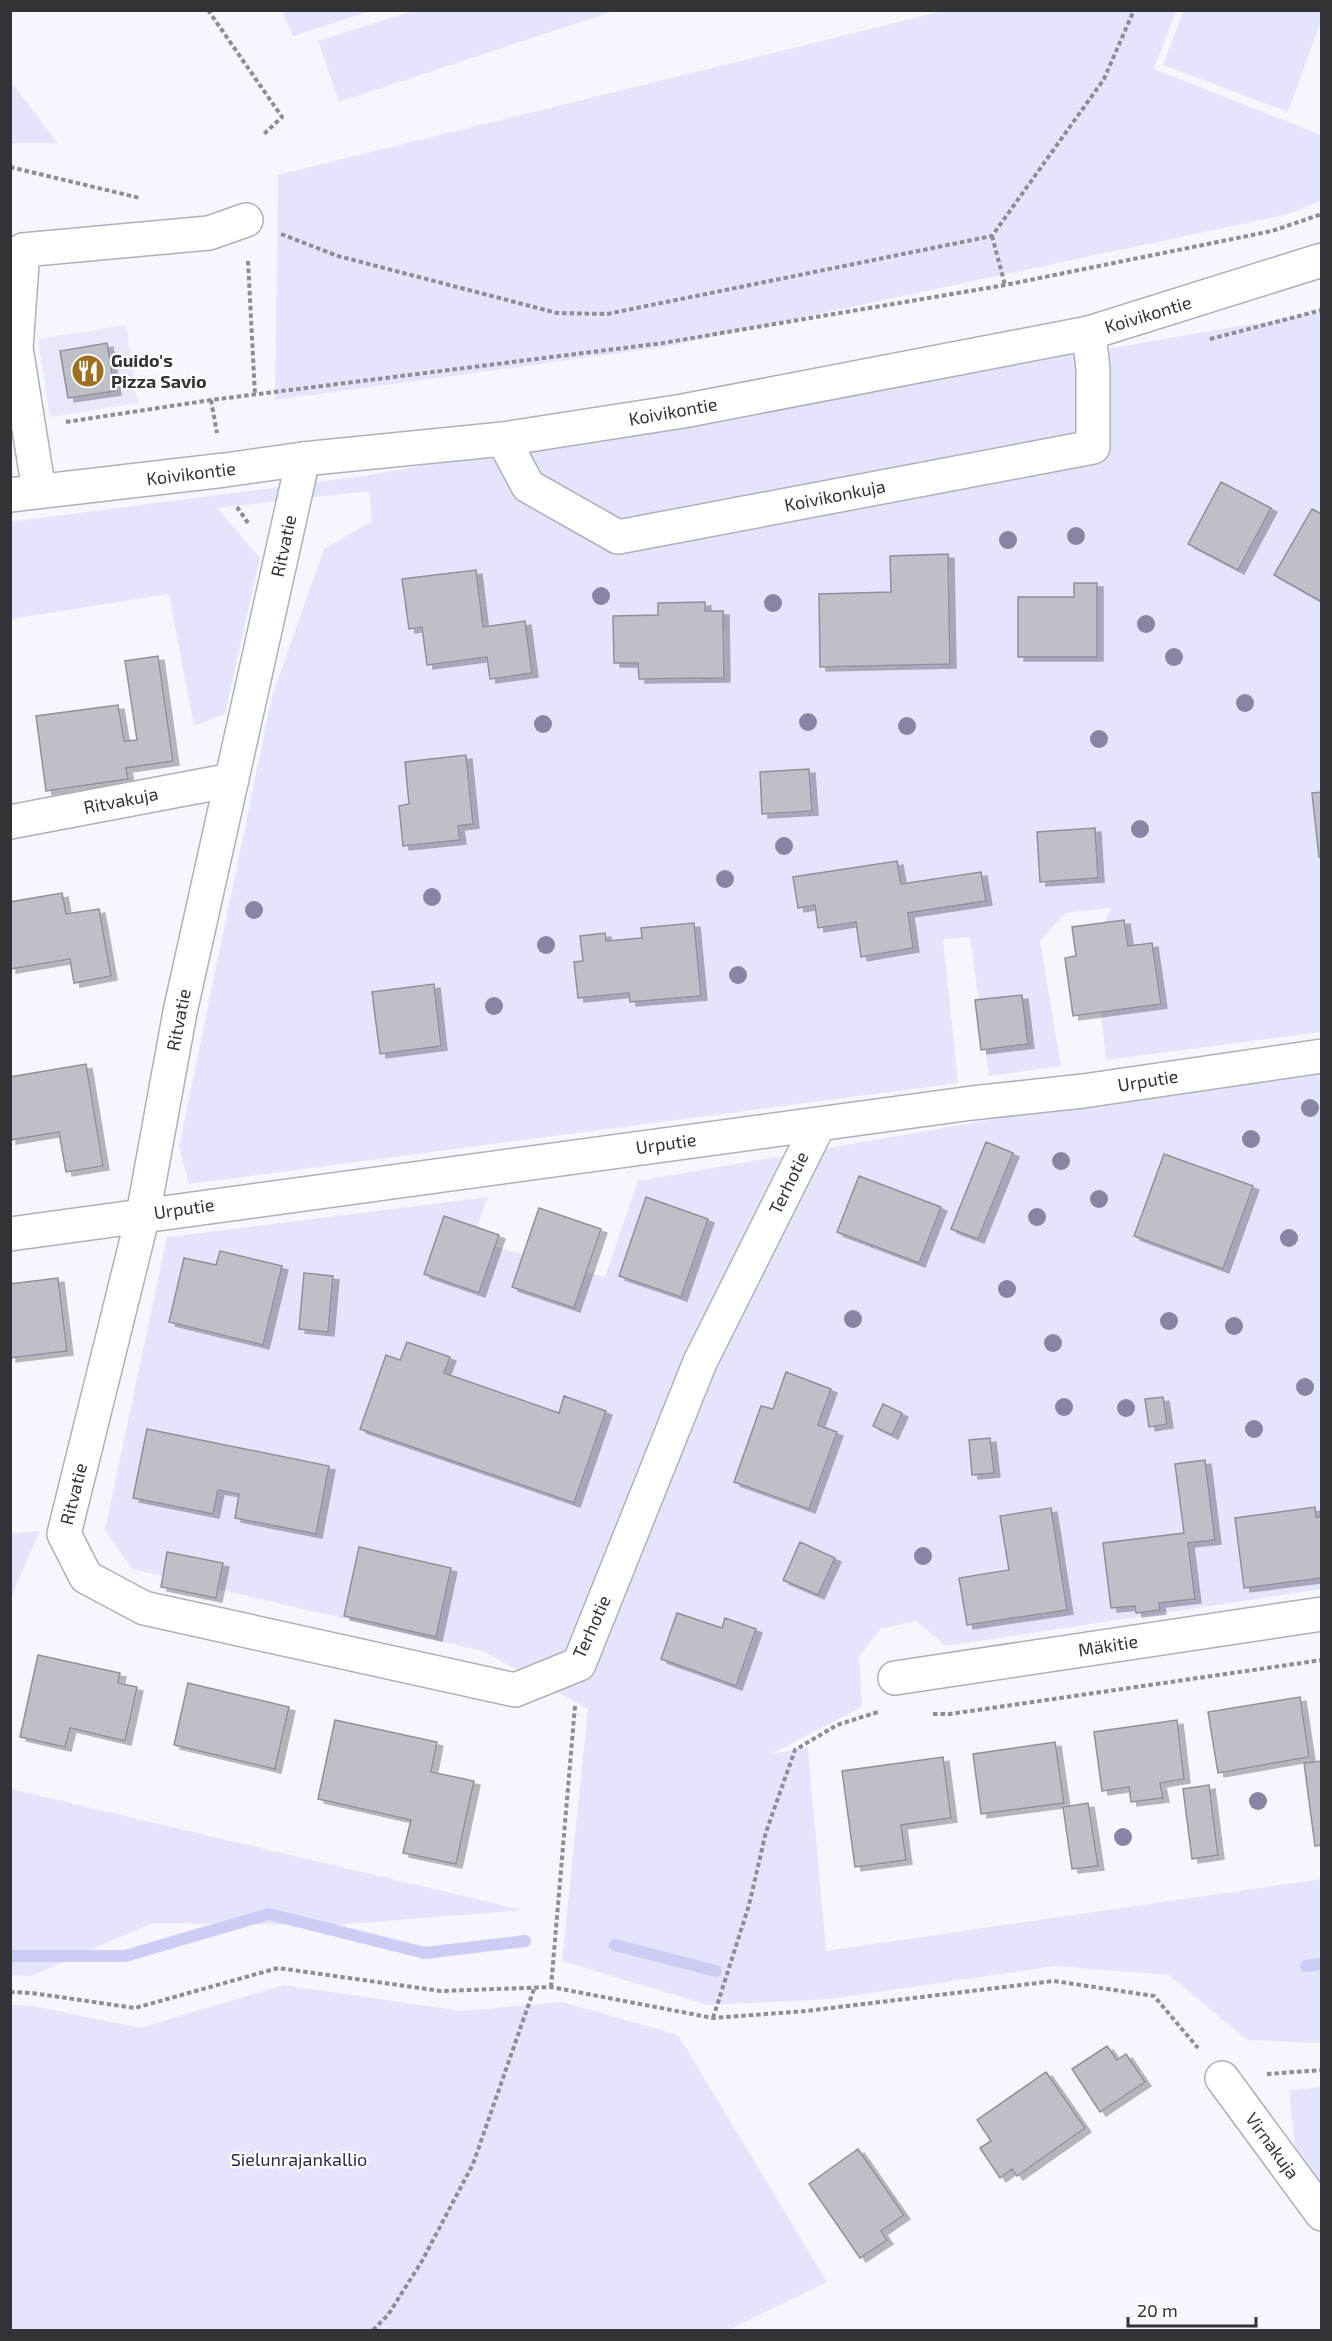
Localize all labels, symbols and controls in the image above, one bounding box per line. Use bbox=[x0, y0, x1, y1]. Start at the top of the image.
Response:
street label: Koivikontie bbox=[1102, 290, 1194, 338]
place label: Guido's Pizza Savio bbox=[111, 349, 207, 392]
restaurant icon: Guido's Pizza Savio bbox=[70, 353, 106, 389]
street label: Koivikontie bbox=[627, 392, 719, 430]
street label: Koivikontie bbox=[145, 457, 237, 489]
street label: Koivikonkuja bbox=[782, 474, 887, 516]
street label: Ritvatie bbox=[266, 513, 300, 579]
street label: Ritvakuja bbox=[82, 782, 160, 818]
street label: Ritvatie bbox=[161, 987, 195, 1053]
street label: Urputie bbox=[1116, 1064, 1180, 1096]
street label: Urputie bbox=[634, 1128, 698, 1158]
street label: Terhotie bbox=[764, 1148, 813, 1217]
street label: Urputie bbox=[152, 1193, 216, 1223]
street label: Ritvatie bbox=[55, 1461, 91, 1527]
street label: Terhotie bbox=[567, 1592, 615, 1662]
street label: Mäkitie bbox=[1076, 1629, 1139, 1661]
street label: Virnakuja bbox=[1241, 2108, 1304, 2183]
park label: Sielunrajankallio bbox=[231, 2148, 367, 2170]
scale bar bbox=[1128, 2290, 1256, 2328]
text: 20 m bbox=[1137, 2299, 1178, 2321]

